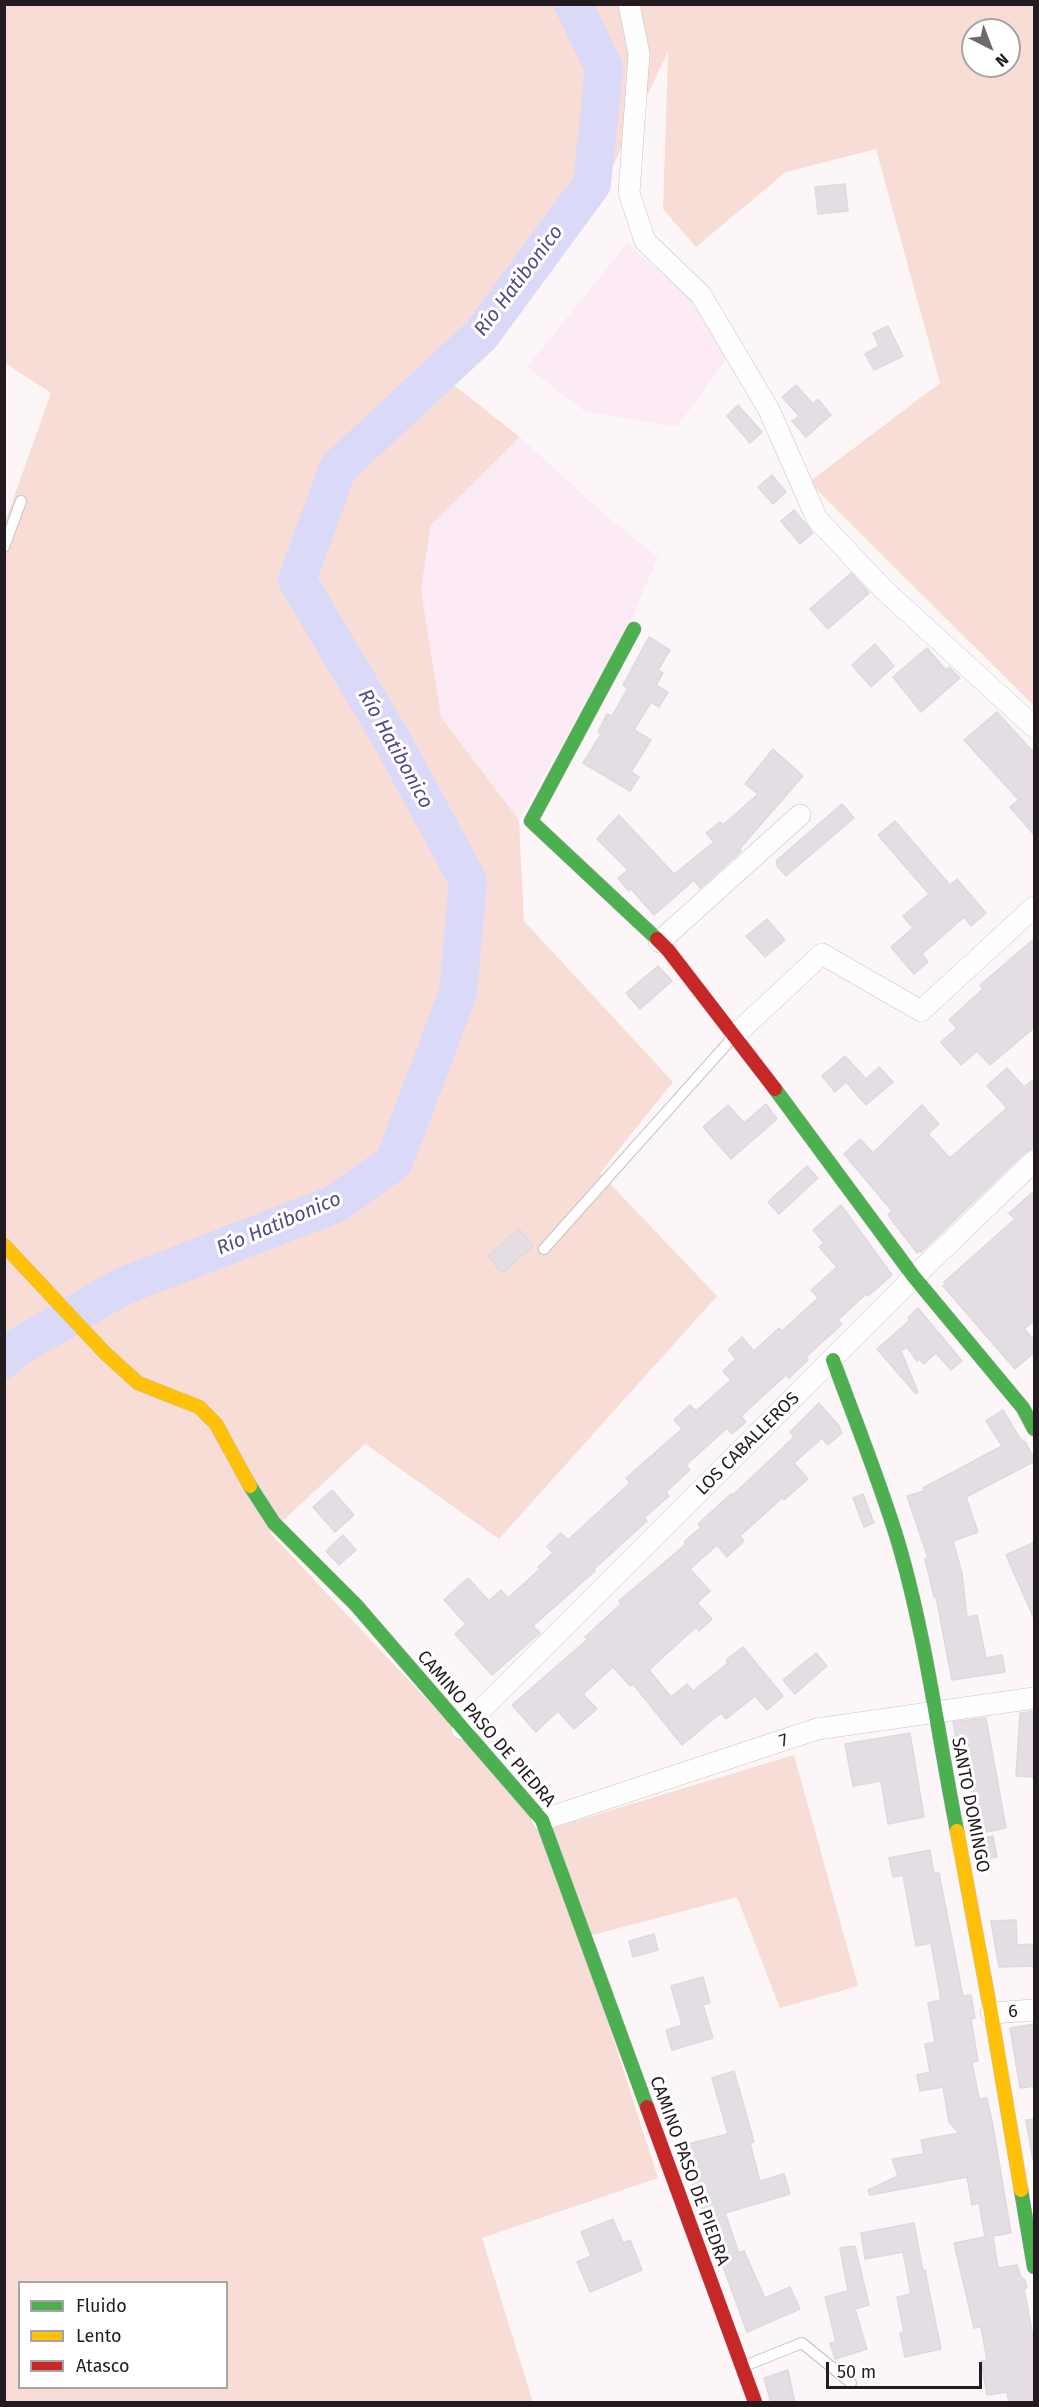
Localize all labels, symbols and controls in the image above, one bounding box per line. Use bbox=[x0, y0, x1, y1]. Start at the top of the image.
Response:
north arrow bbox=[961, 18, 1021, 78]
text: N bbox=[992, 50, 1012, 71]
water label: Río Hatibonico bbox=[469, 221, 569, 341]
water label: Río Hatibonico bbox=[352, 685, 438, 813]
water label: Río Hatibonico bbox=[213, 1187, 345, 1261]
street label: LOS CABALLEROS bbox=[692, 1388, 804, 1500]
street label: CAMINO PASO DE PIEDRA bbox=[412, 1646, 560, 1812]
street label: 7 bbox=[777, 1729, 791, 1753]
street label: SANTO DOMINGO bbox=[946, 1735, 994, 1875]
street label: 6 bbox=[1007, 2001, 1019, 2023]
street label: CAMINO PASO DE PIEDRA bbox=[645, 2073, 733, 2269]
legend bbox=[18, 2281, 228, 2389]
text: Fluido bbox=[76, 2295, 127, 2317]
text: Lento bbox=[76, 2325, 122, 2347]
scale bar bbox=[829, 2350, 985, 2388]
text: Atasco bbox=[76, 2355, 129, 2377]
text: 50 m bbox=[837, 2361, 876, 2383]

